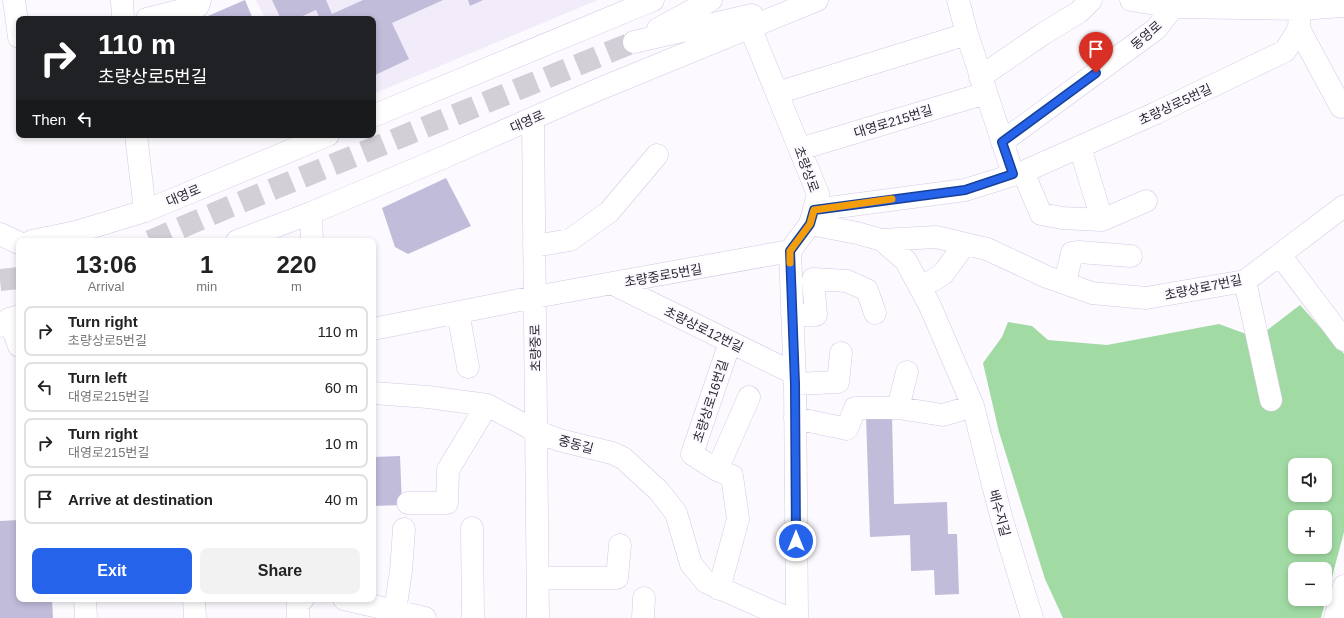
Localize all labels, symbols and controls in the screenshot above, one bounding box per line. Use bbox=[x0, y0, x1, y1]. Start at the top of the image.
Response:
street label: 동영로 bbox=[1128, 18, 1165, 53]
text: 110 m bbox=[98, 29, 176, 60]
icon: right bbox=[32, 32, 84, 84]
pin bbox=[1079, 32, 1113, 73]
icon: arrive bbox=[1085, 38, 1107, 60]
text: 초량상로5번길 bbox=[98, 67, 207, 87]
street label: 초량상로5번길 bbox=[1136, 81, 1214, 128]
street label: 대영로215번길 bbox=[852, 102, 934, 141]
street label: 대영로 bbox=[508, 107, 547, 136]
icon: left bbox=[74, 108, 96, 130]
text: Then bbox=[32, 111, 66, 128]
street label: 초량상로 bbox=[791, 144, 822, 194]
street label: 대영로 bbox=[164, 182, 203, 209]
text: 13:06 bbox=[75, 251, 137, 278]
text: 1 bbox=[200, 251, 213, 278]
text: 220 bbox=[277, 251, 317, 278]
street label: 초량중로5번길 bbox=[623, 261, 703, 290]
street label: 초량상로7번길 bbox=[1163, 272, 1243, 303]
text: Arrival bbox=[88, 279, 125, 294]
text: min bbox=[196, 279, 217, 294]
text: m bbox=[291, 279, 302, 294]
street label: 초량상로12번길 bbox=[662, 304, 746, 355]
text: Turn right bbox=[68, 313, 138, 330]
icon: right bbox=[34, 320, 56, 342]
text: 110 m bbox=[317, 323, 358, 340]
street label: 초량중로 bbox=[528, 324, 543, 372]
text: 초량상로5번길 bbox=[68, 333, 147, 348]
street label: 초량상로16번길 bbox=[690, 358, 731, 444]
text: Turn left bbox=[68, 369, 127, 386]
icon: left bbox=[34, 376, 56, 398]
text: 60 m bbox=[325, 379, 358, 396]
text: 대영로215번길 bbox=[68, 389, 150, 404]
text: Turn right bbox=[68, 425, 138, 442]
icon: right bbox=[34, 432, 56, 454]
street label: 중동길 bbox=[557, 433, 595, 456]
text: 10 m bbox=[325, 435, 358, 452]
text: 대영로215번길 bbox=[68, 445, 150, 460]
map controls bbox=[1288, 458, 1332, 606]
button: sound bbox=[1288, 458, 1332, 502]
icon: arrive bbox=[34, 488, 56, 510]
street label: 배수지길 bbox=[986, 488, 1013, 538]
text: Arrive at destination bbox=[68, 491, 213, 508]
text: 40 m bbox=[325, 491, 358, 508]
button: + bbox=[1288, 510, 1332, 554]
position arrow bbox=[775, 520, 817, 562]
button: Exit bbox=[32, 548, 192, 594]
button: Share bbox=[200, 548, 360, 594]
button: − bbox=[1288, 562, 1332, 606]

